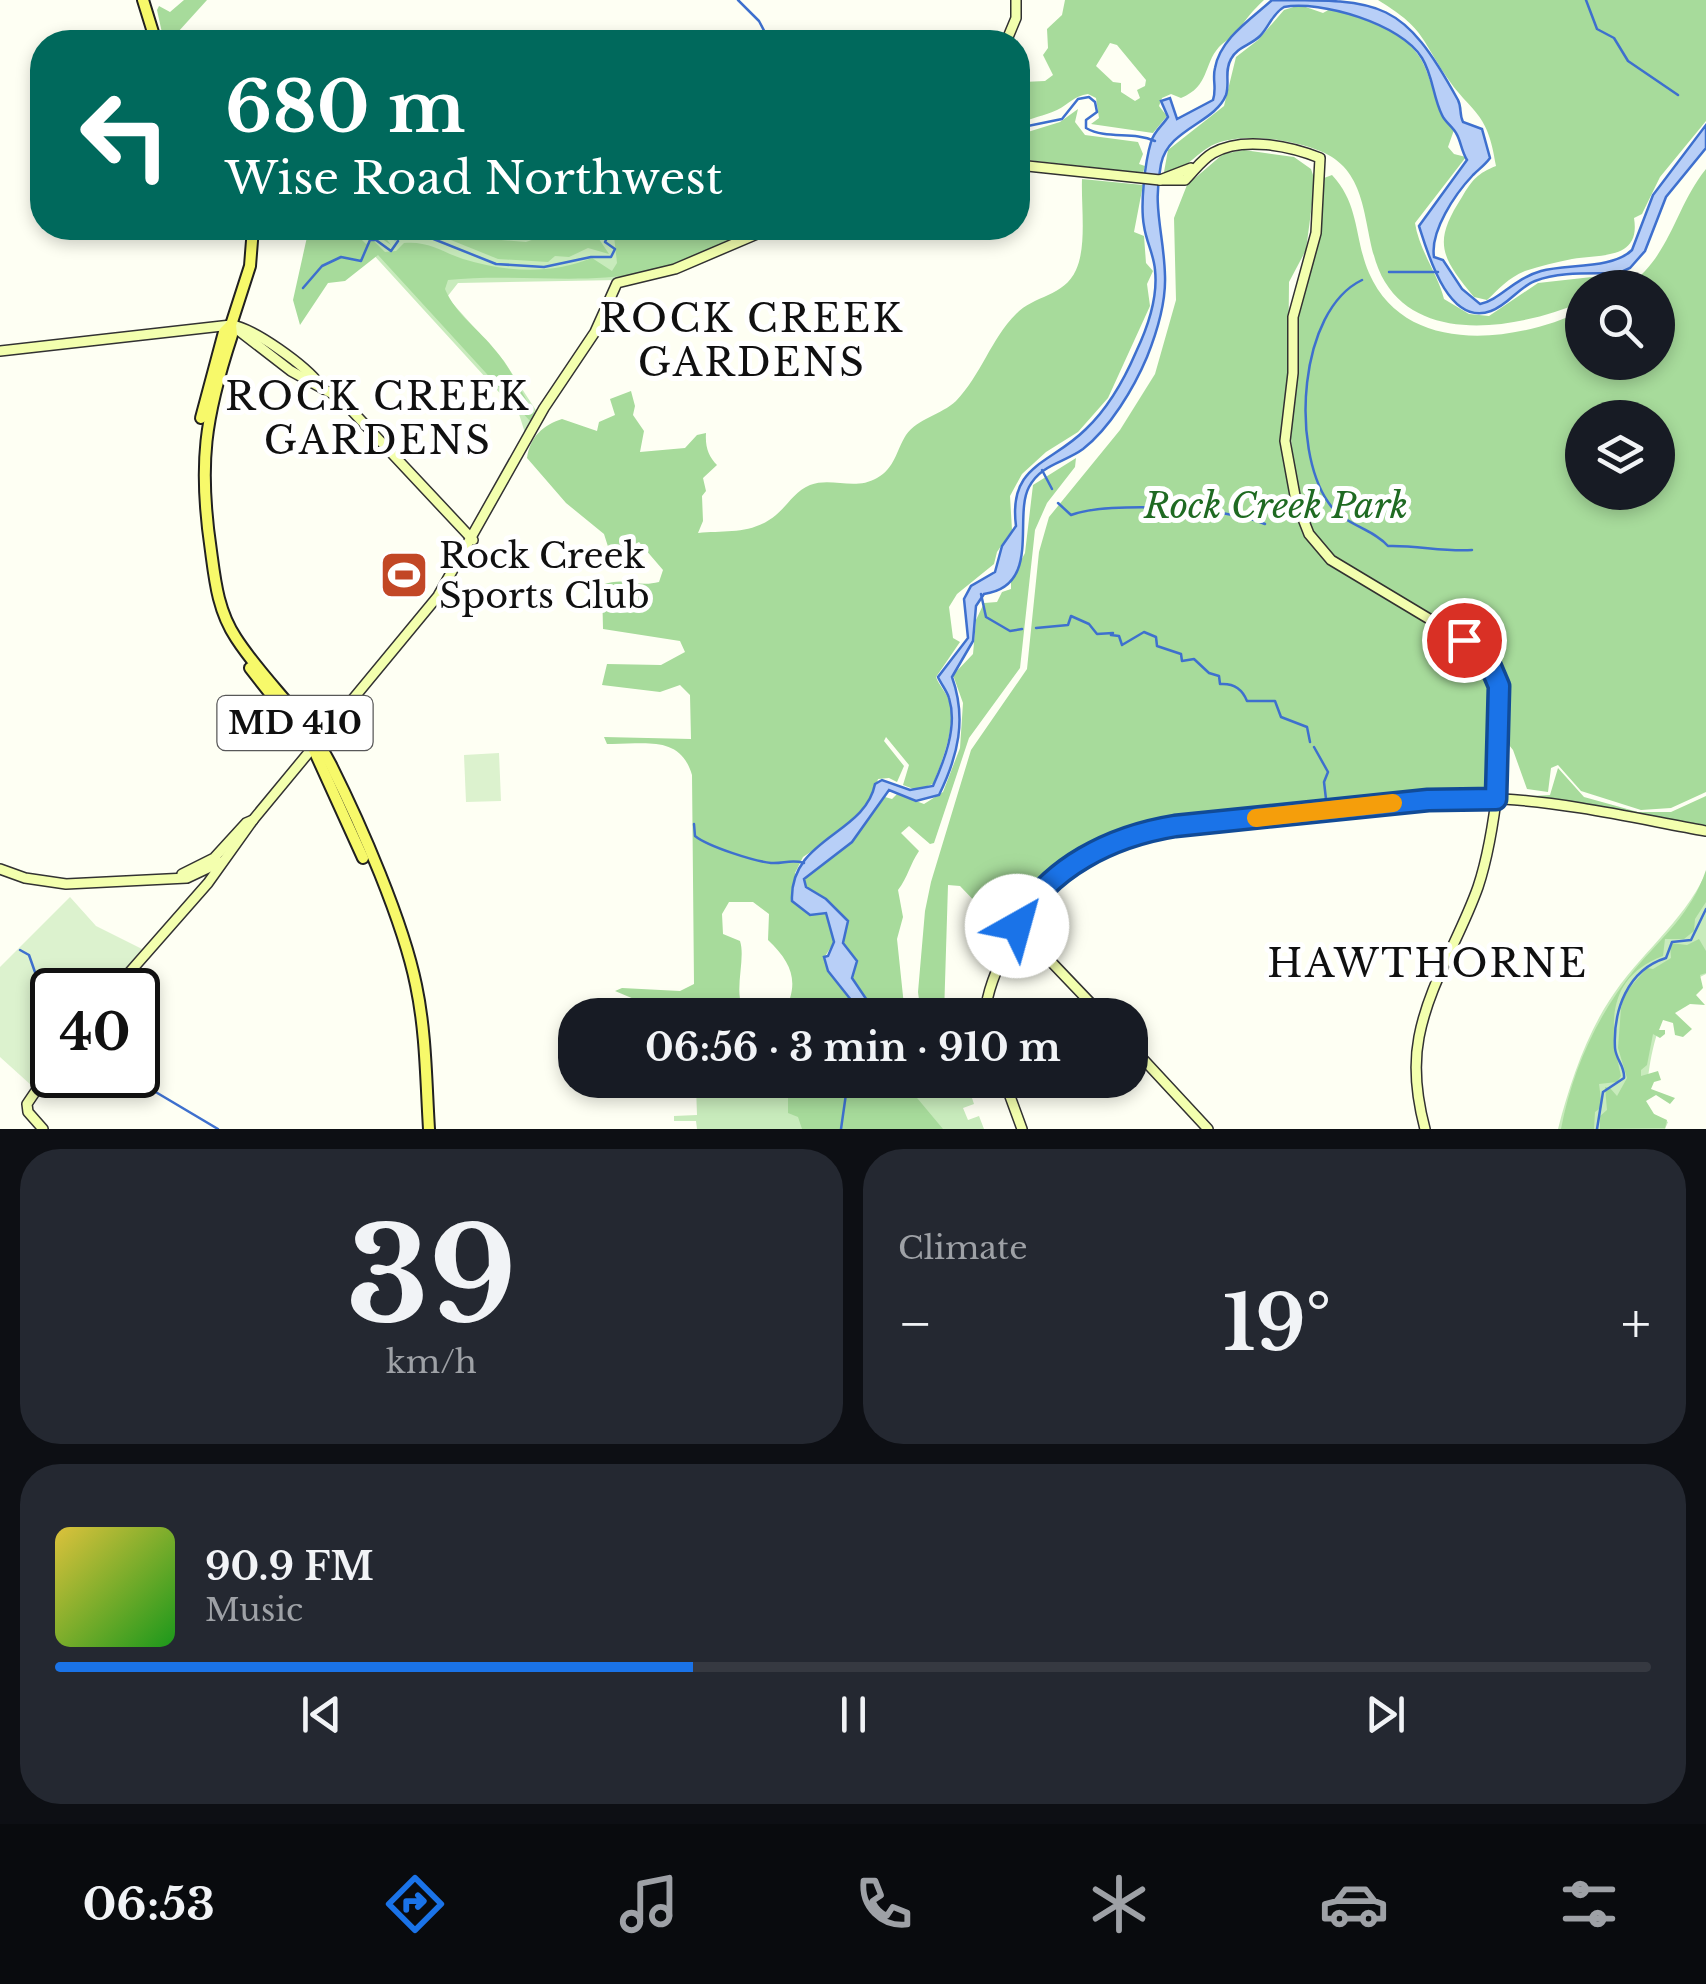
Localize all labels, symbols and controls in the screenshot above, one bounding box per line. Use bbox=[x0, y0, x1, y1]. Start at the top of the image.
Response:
text: 680 m bbox=[225, 64, 466, 151]
icon: left bbox=[60, 70, 190, 200]
text: Wise Road Northwest bbox=[225, 150, 723, 206]
map controls bbox=[1565, 270, 1675, 510]
button: search bbox=[1565, 270, 1675, 380]
district label: ROCK CREEK GARDENS bbox=[599, 295, 905, 386]
district label: ROCK CREEK GARDENS bbox=[225, 373, 531, 464]
button: layers bbox=[1565, 400, 1675, 510]
park label: Rock Creek Park bbox=[1143, 484, 1408, 527]
place label: Rock Creek Sports Club bbox=[439, 534, 650, 617]
sports icon: Rock Creek Sports Club bbox=[378, 549, 430, 601]
pin bbox=[1422, 598, 1507, 683]
icon: arrive bbox=[1437, 613, 1492, 668]
road number: MD 410 bbox=[218, 696, 372, 750]
position arrow bbox=[965, 874, 1069, 978]
district label: HAWTHORNE bbox=[1267, 940, 1589, 987]
speed limit sign: 40 bbox=[30, 968, 160, 1098]
text: 06:56 · 3 min · 910 m bbox=[645, 1024, 1061, 1071]
text: 39 bbox=[346, 1196, 517, 1357]
text: Climate bbox=[898, 1228, 1027, 1268]
text: 19° bbox=[1223, 1277, 1331, 1370]
text: − bbox=[898, 1290, 933, 1358]
text: + bbox=[1621, 1290, 1651, 1358]
text: km/h bbox=[386, 1342, 477, 1382]
text: 90.9 FM bbox=[205, 1543, 374, 1590]
text: Music bbox=[205, 1590, 303, 1630]
icon: previous bbox=[294, 1687, 349, 1742]
icon: pause bbox=[826, 1687, 881, 1742]
icon: next bbox=[1358, 1687, 1413, 1742]
icon: directions bbox=[380, 1869, 450, 1939]
icon: music bbox=[614, 1869, 684, 1939]
icon: phone bbox=[849, 1869, 919, 1939]
icon: climate bbox=[1084, 1869, 1154, 1939]
icon: car bbox=[1319, 1869, 1389, 1939]
icon: filters bbox=[1554, 1869, 1624, 1939]
text: 06:53 bbox=[82, 1876, 215, 1932]

